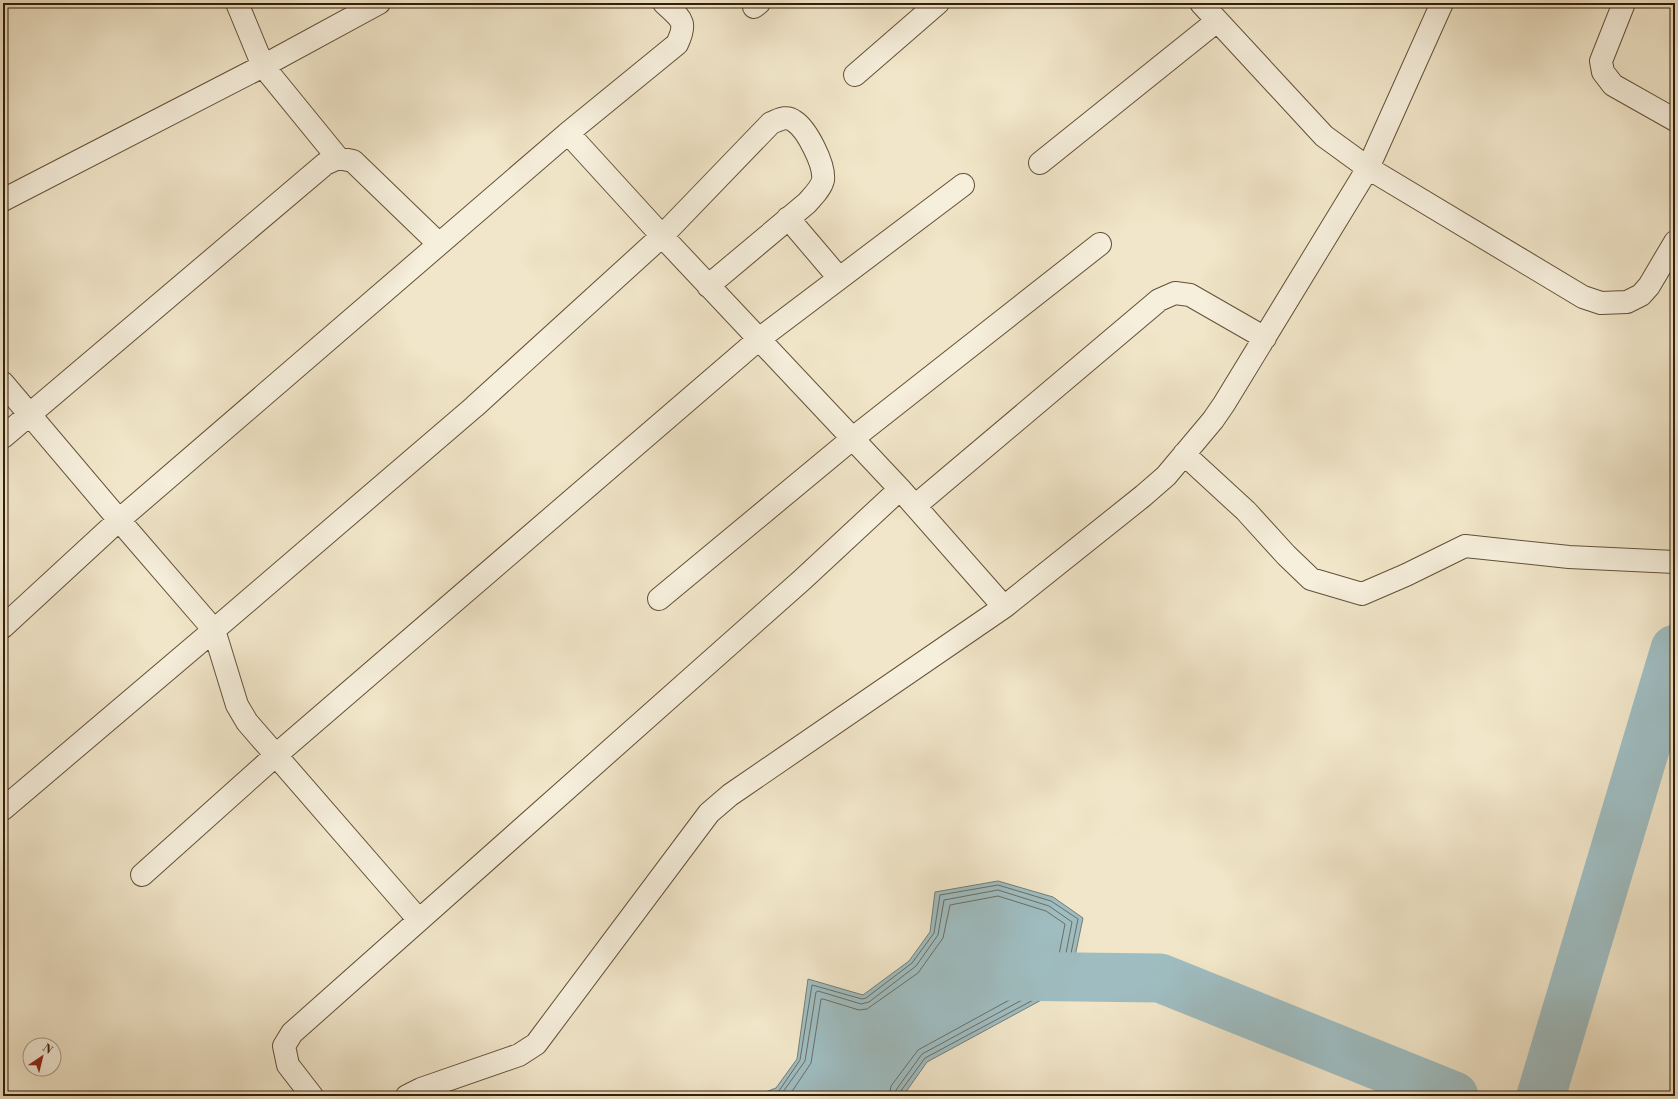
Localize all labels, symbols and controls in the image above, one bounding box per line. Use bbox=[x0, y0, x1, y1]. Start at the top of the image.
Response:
north arrow bbox=[22, 1037, 62, 1077]
text: N bbox=[40, 1041, 55, 1058]

